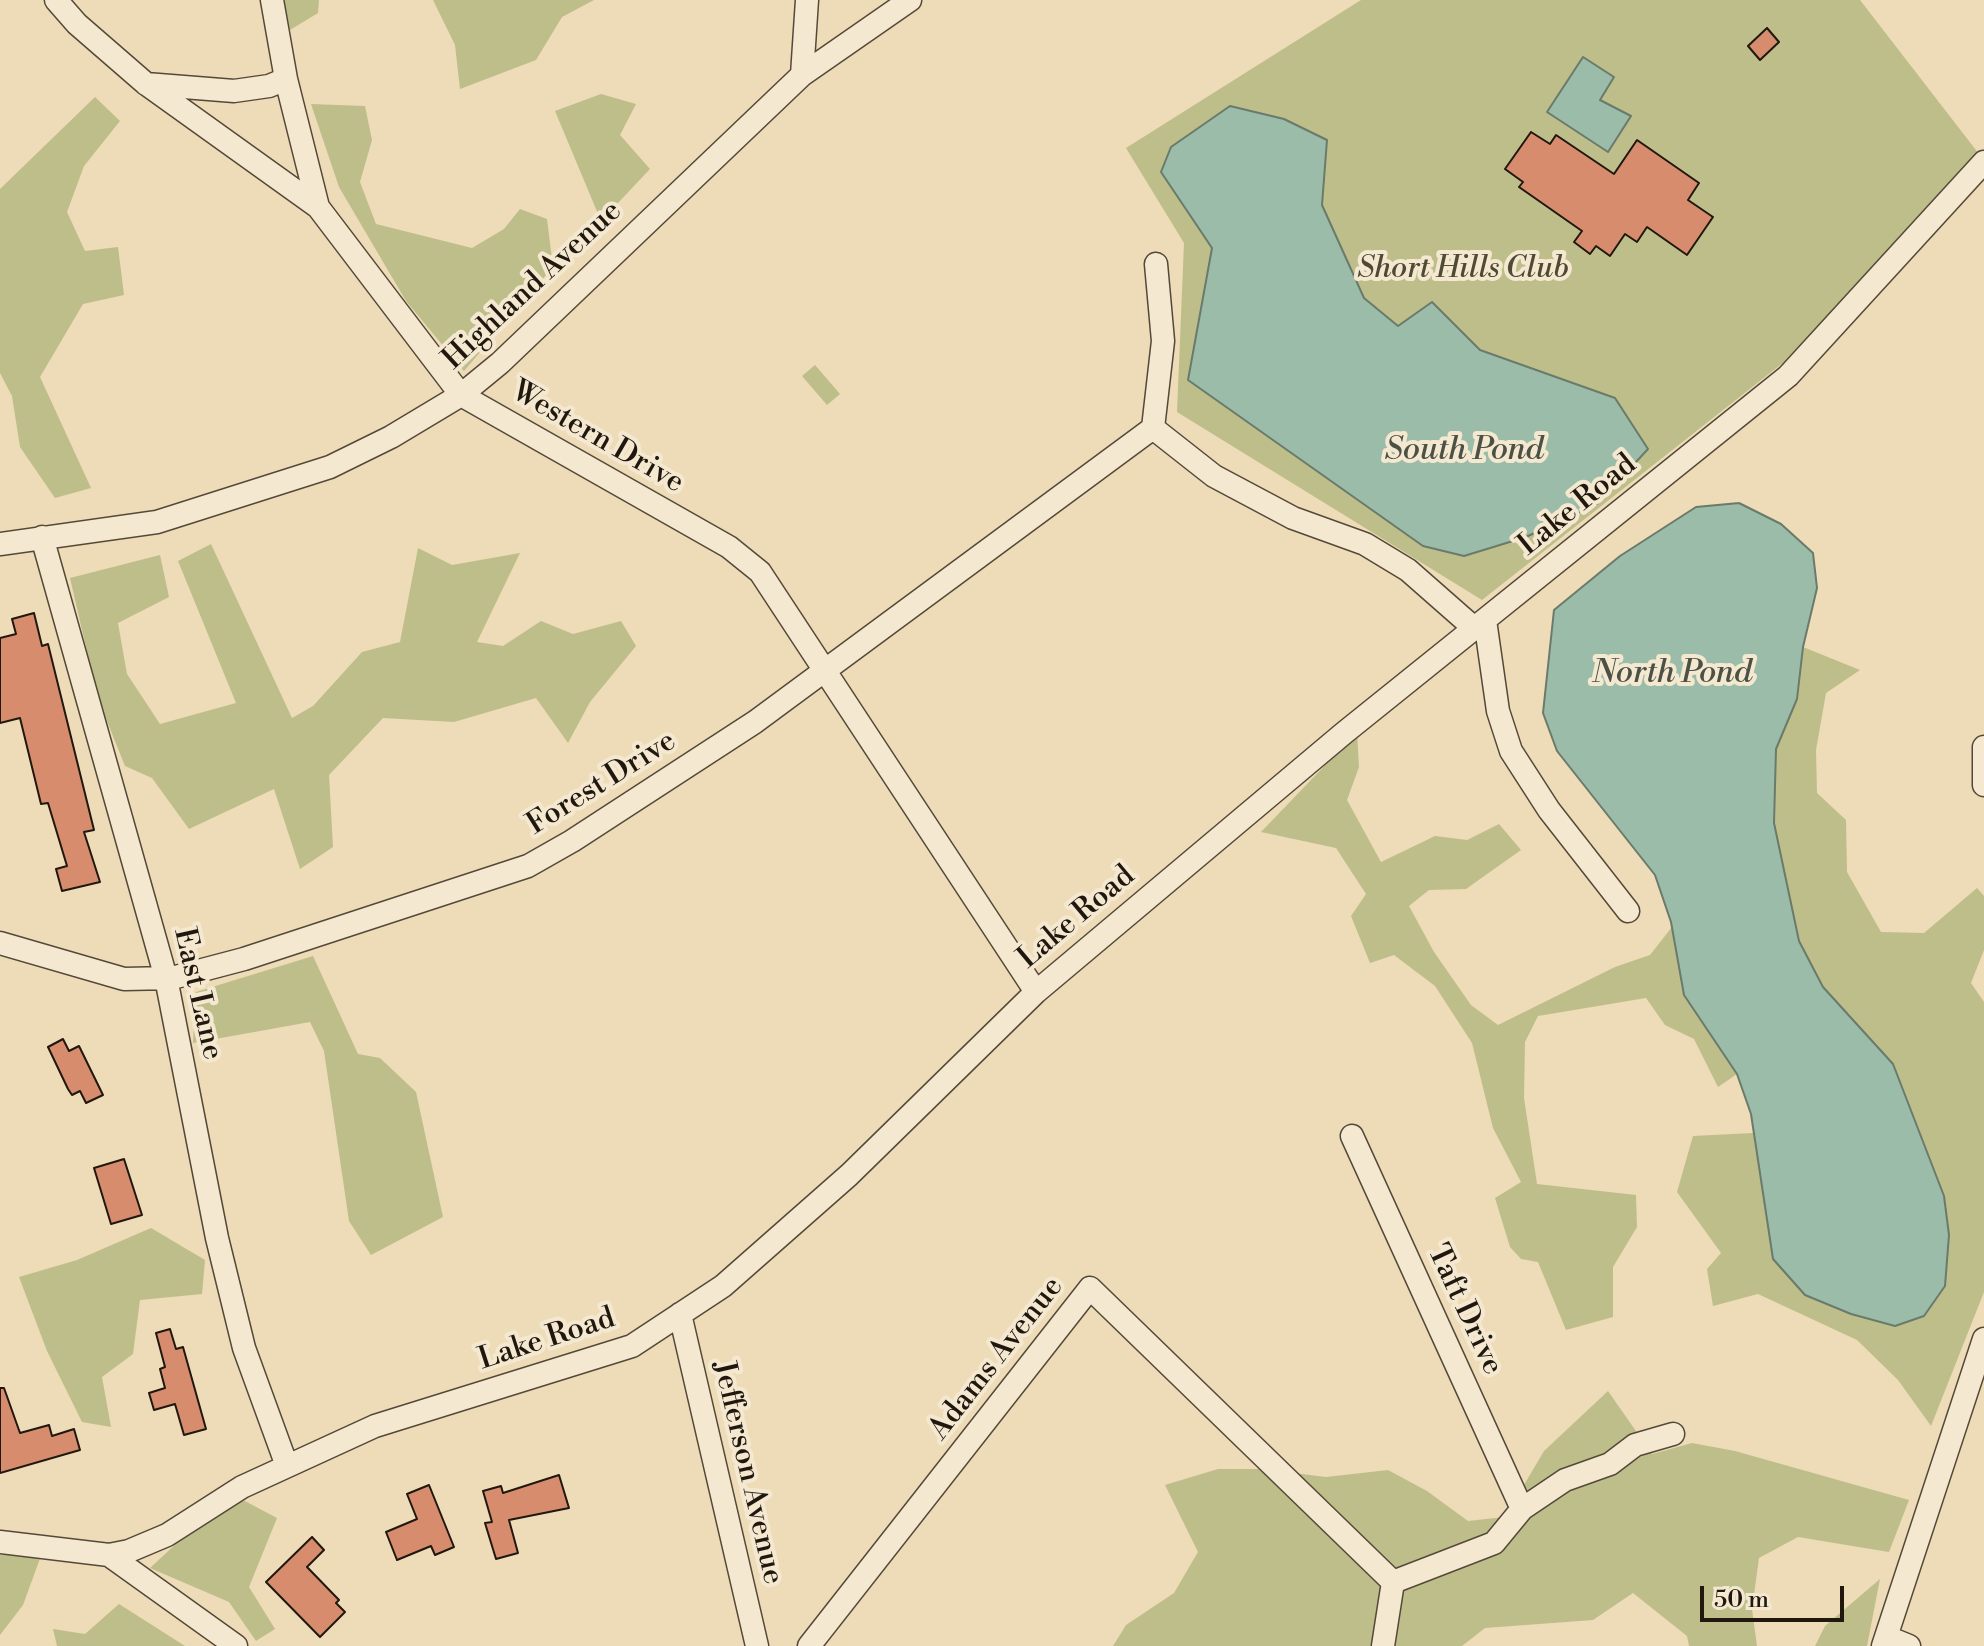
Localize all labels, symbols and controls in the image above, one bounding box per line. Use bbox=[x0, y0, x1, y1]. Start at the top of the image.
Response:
street label: Highland Avenue bbox=[436, 194, 630, 378]
park label: Short Hills Club bbox=[1357, 252, 1569, 288]
street label: Western Drive bbox=[504, 374, 690, 502]
water label: South Pond bbox=[1384, 432, 1544, 470]
street label: Lake Road bbox=[1512, 448, 1644, 564]
water label: North Pond bbox=[1592, 655, 1752, 693]
street label: Forest Drive bbox=[521, 724, 683, 844]
street label: Lake Road bbox=[1011, 859, 1143, 977]
street label: East Lane bbox=[164, 925, 230, 1063]
street label: Taft Drive bbox=[1418, 1239, 1510, 1381]
street label: Adams Avenue bbox=[922, 1270, 1072, 1448]
street label: Lake Road bbox=[474, 1301, 620, 1379]
street label: Jefferson Avenue bbox=[704, 1358, 790, 1588]
scale bar bbox=[1704, 1570, 1848, 1620]
text: 50 m bbox=[1714, 1585, 1769, 1615]

